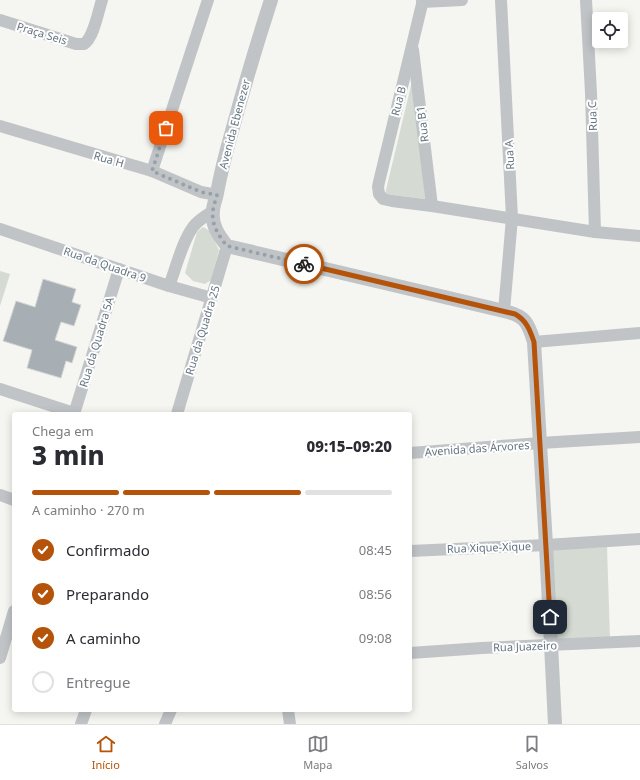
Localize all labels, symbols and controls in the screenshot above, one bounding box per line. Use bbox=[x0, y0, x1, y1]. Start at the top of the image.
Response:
map controls bbox=[592, 12, 628, 48]
button: locate bbox=[592, 12, 628, 48]
street label: Praça Seis bbox=[15, 18, 69, 48]
street label: Avenida Ebenezer bbox=[215, 77, 253, 170]
street label: Rua B bbox=[387, 85, 409, 117]
street label: Rua C bbox=[584, 101, 600, 131]
street label: Rua B1 bbox=[412, 105, 432, 143]
pin bbox=[149, 111, 183, 145]
icon: bag bbox=[155, 117, 177, 139]
street label: Rua A bbox=[501, 139, 517, 170]
street label: Rua H bbox=[92, 148, 126, 170]
street label: Rua da Quadra 9 bbox=[62, 243, 148, 285]
courier bbox=[284, 244, 324, 284]
icon: bike bbox=[293, 253, 315, 275]
street label: Rua da Quadra 25 bbox=[181, 283, 223, 377]
street label: Rua da Quadra 5A bbox=[75, 294, 117, 389]
text: Chega em bbox=[32, 422, 94, 440]
text: 09:15–09:20 bbox=[307, 436, 392, 456]
text: 3 min bbox=[32, 437, 105, 473]
street label: Avenida das Árvores bbox=[424, 437, 530, 459]
text: A caminho · 270 m bbox=[32, 501, 145, 519]
street label: Rua Xique-Xique bbox=[447, 538, 531, 556]
icon: check bbox=[32, 539, 54, 561]
text: Confirmado bbox=[66, 540, 150, 560]
text: 08:45 bbox=[359, 541, 392, 559]
icon: check bbox=[32, 583, 54, 605]
text: Preparando bbox=[66, 584, 149, 604]
text: 08:56 bbox=[359, 585, 392, 603]
pin bbox=[533, 600, 567, 634]
icon: home bbox=[539, 606, 561, 628]
icon: check bbox=[32, 627, 54, 649]
text: A caminho bbox=[66, 628, 141, 648]
text: 09:08 bbox=[359, 629, 392, 647]
street label: Rua Juazeiro bbox=[493, 637, 557, 655]
text: Entregue bbox=[66, 672, 130, 692]
tab: Início bbox=[92, 733, 120, 772]
tab: Mapa bbox=[303, 733, 332, 772]
tab: Salvos bbox=[516, 733, 548, 772]

